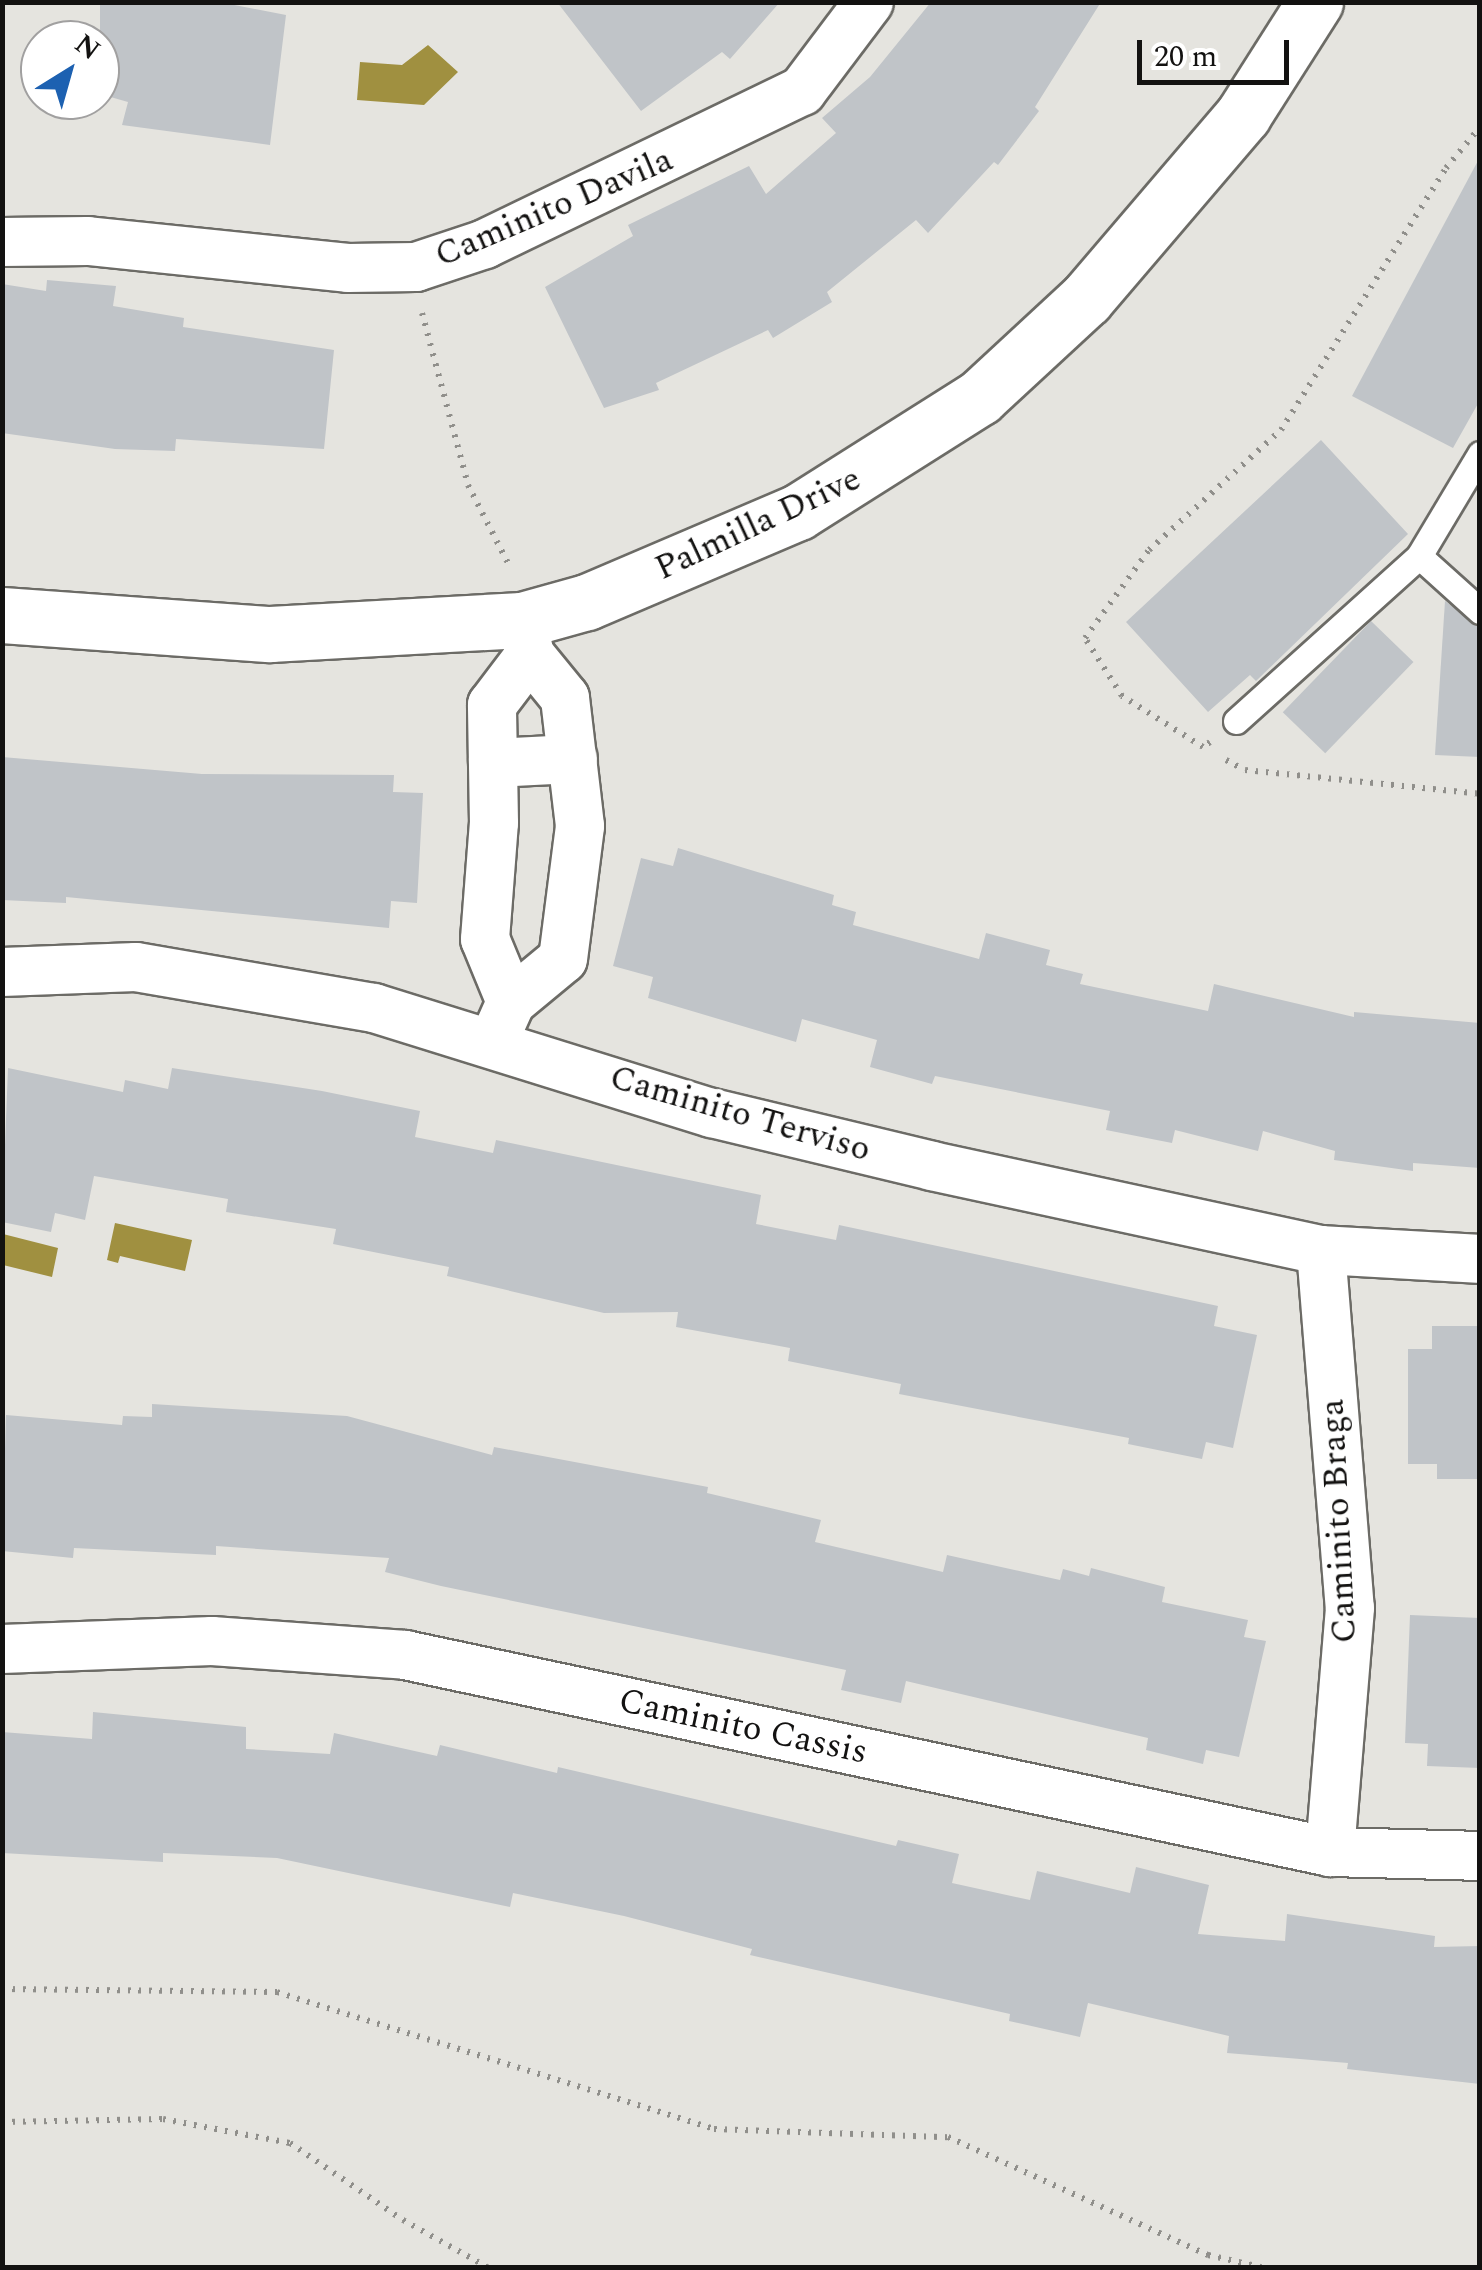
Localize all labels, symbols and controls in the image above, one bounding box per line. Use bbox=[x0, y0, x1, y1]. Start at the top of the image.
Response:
north arrow bbox=[20, 20, 120, 120]
scale bar bbox=[1142, 20, 1294, 82]
text: N bbox=[65, 23, 109, 71]
text: 20 m bbox=[1154, 34, 1217, 80]
street label: Caminito Davila bbox=[429, 139, 679, 277]
street label: Palmilla Drive bbox=[649, 458, 867, 590]
street label: Caminito Terviso bbox=[605, 1057, 875, 1171]
street label: Caminito Braga bbox=[1312, 1398, 1366, 1644]
street label: Caminito Cassis bbox=[615, 1680, 871, 1774]

